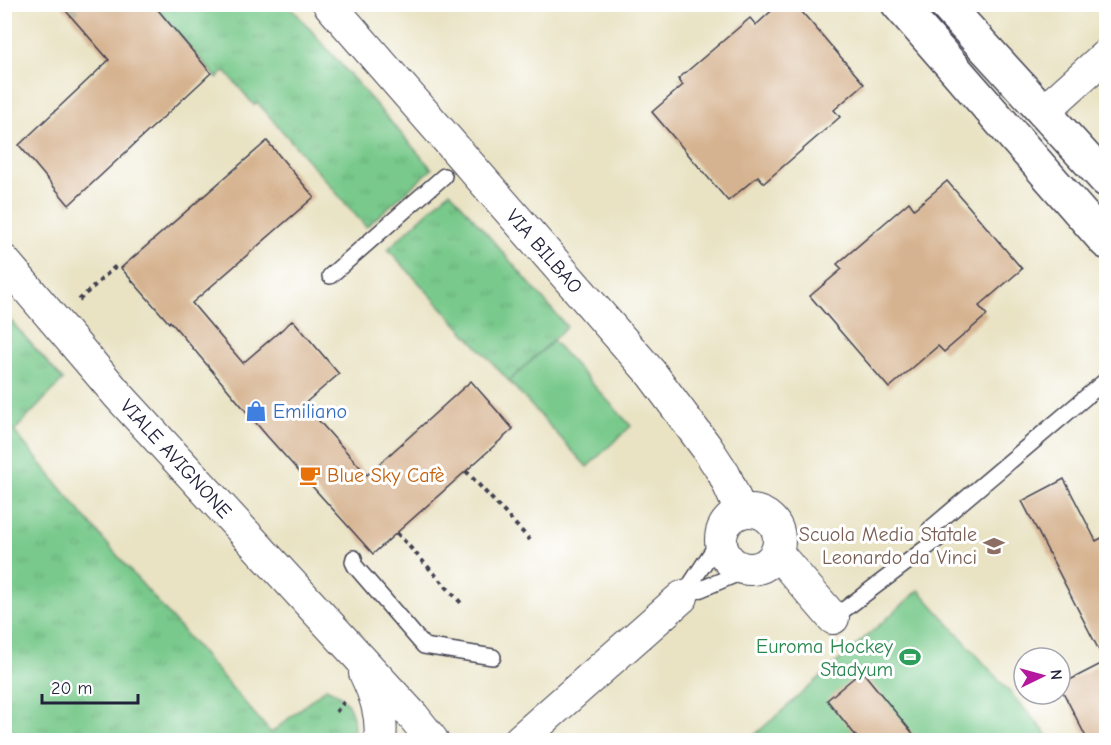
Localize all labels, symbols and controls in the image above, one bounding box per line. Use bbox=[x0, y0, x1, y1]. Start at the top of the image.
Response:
street label: VIA BILBAO bbox=[502, 204, 588, 298]
street label: VIALE AVIGNONE bbox=[116, 394, 237, 523]
shop icon: Emiliano bbox=[244, 399, 268, 423]
place label: Emiliano bbox=[273, 400, 347, 423]
cafe icon: Blue Sky Cafè bbox=[298, 463, 322, 487]
place label: Blue Sky Cafè bbox=[327, 464, 445, 487]
place label: Scuola Media Statale Leonardo da Vinci bbox=[799, 523, 977, 569]
school or university icon: Scuola Media Statale Leonardo da Vinci bbox=[982, 534, 1006, 558]
place label: Euroma Hockey Stadyum bbox=[756, 635, 893, 681]
sports icon: Euroma Hockey Stadyum bbox=[898, 645, 922, 669]
north arrow bbox=[1012, 646, 1072, 706]
scale bar bbox=[42, 667, 138, 705]
text: N bbox=[1047, 669, 1065, 681]
text: 20 m bbox=[51, 678, 92, 699]

